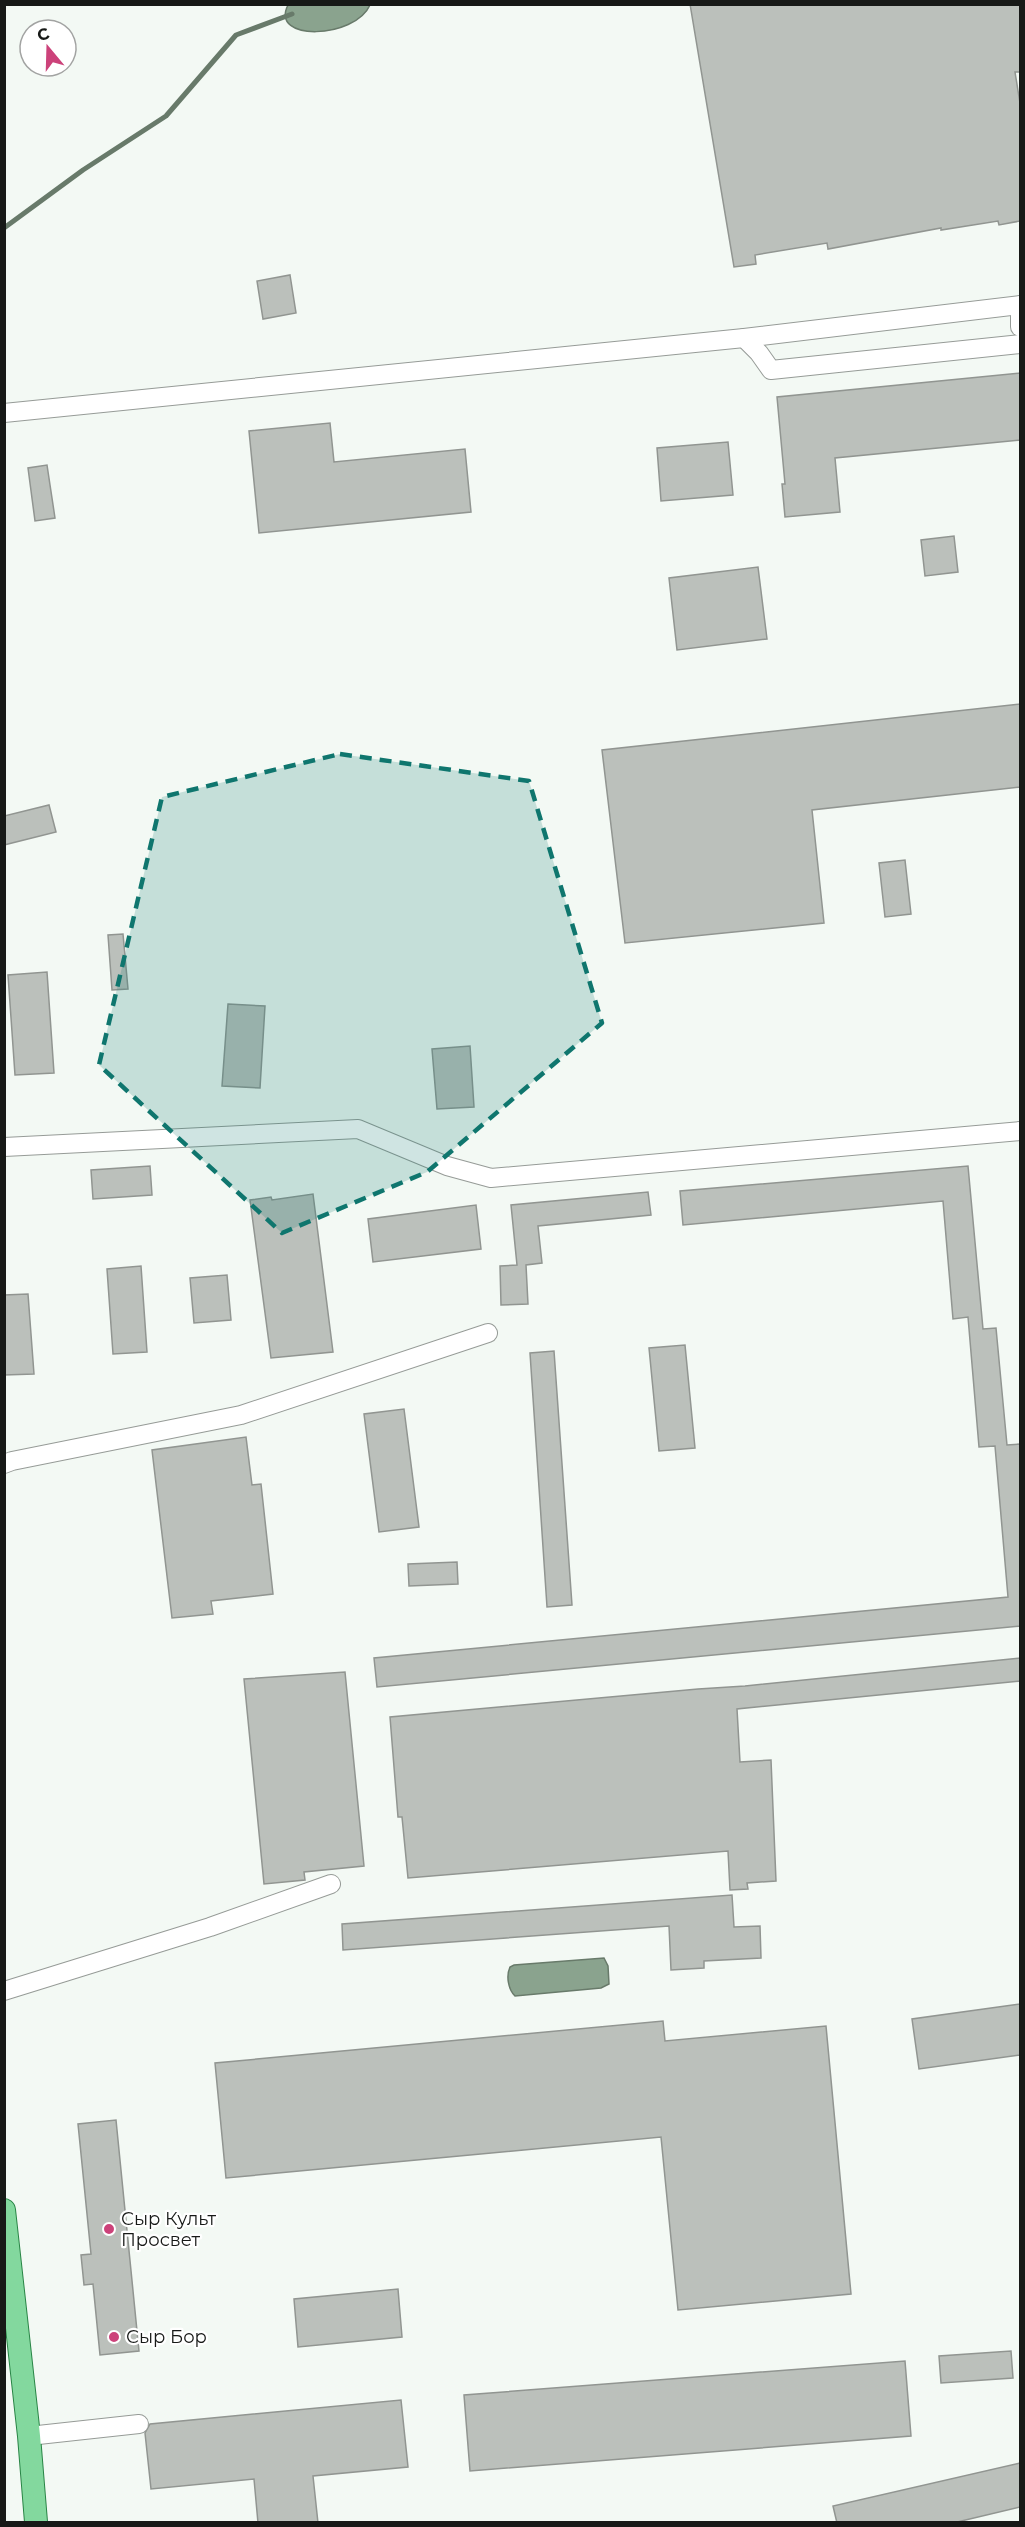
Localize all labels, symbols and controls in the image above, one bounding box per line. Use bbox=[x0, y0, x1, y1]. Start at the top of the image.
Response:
north arrow bbox=[18, 18, 78, 78]
text: С bbox=[35, 23, 52, 45]
place label: Сыр Культ Просвет bbox=[121, 2208, 216, 2251]
marker: Сыр Культ Просвет bbox=[102, 2222, 116, 2236]
place label: Сыр Бор bbox=[126, 2326, 207, 2348]
marker: Сыр Бор bbox=[107, 2330, 121, 2344]

